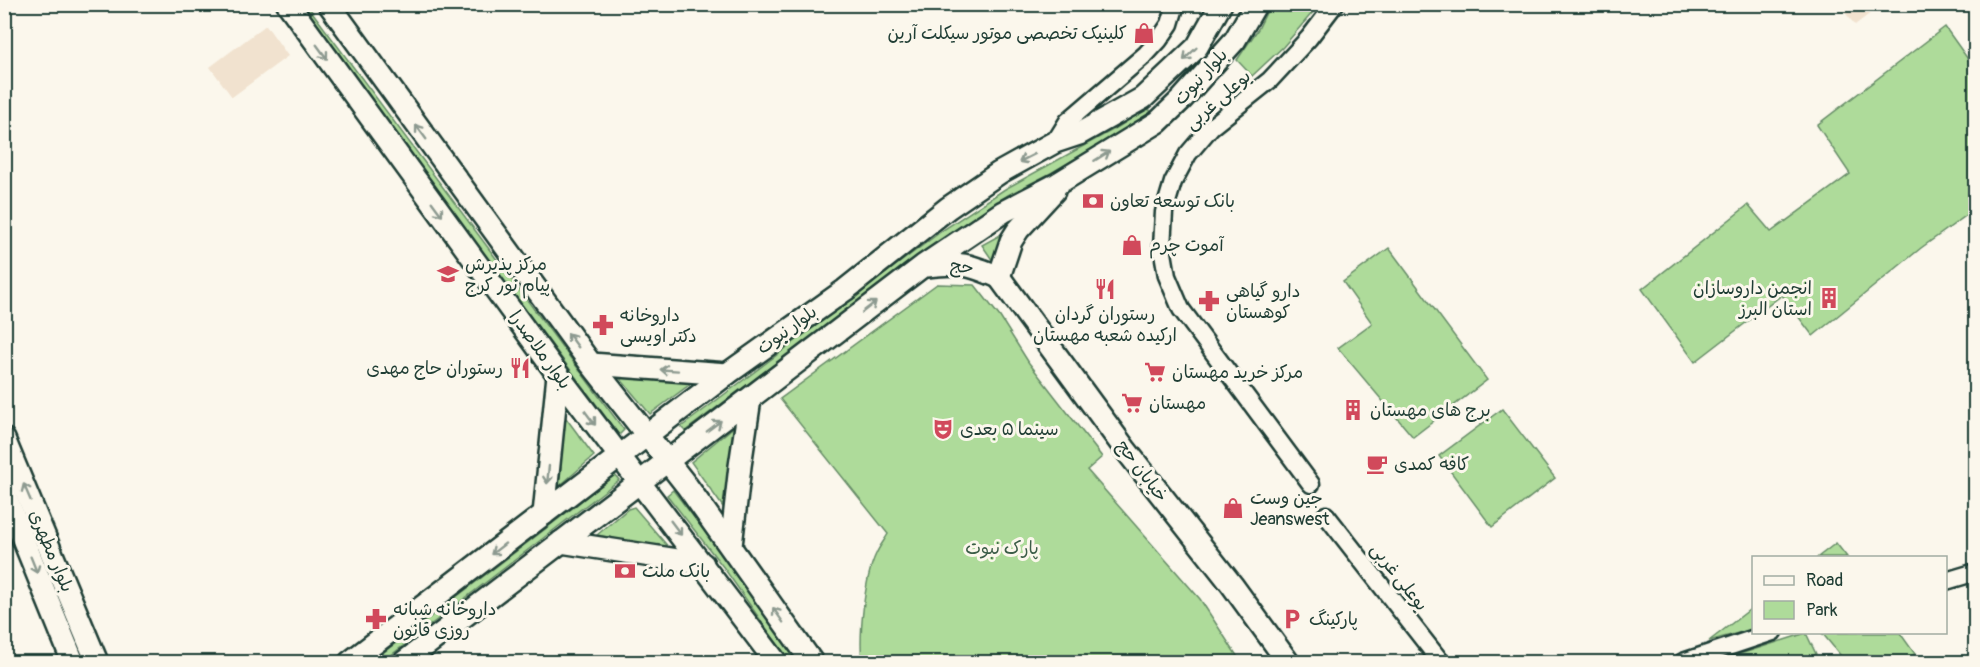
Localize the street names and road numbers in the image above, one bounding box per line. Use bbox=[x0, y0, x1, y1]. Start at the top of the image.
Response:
street label: بلوار نبوت bbox=[1169, 44, 1233, 110]
street label: بوعلی غربی bbox=[1180, 65, 1256, 135]
street label: حج bbox=[949, 254, 975, 280]
street label: بلوار نبوت bbox=[752, 300, 822, 360]
street label: بلوار ملاصدرا bbox=[504, 306, 576, 394]
street label: خیابان حج bbox=[1111, 435, 1173, 507]
street label: بلوار مطهری bbox=[23, 506, 79, 596]
street label: بوعلی غربی bbox=[1365, 538, 1433, 616]

